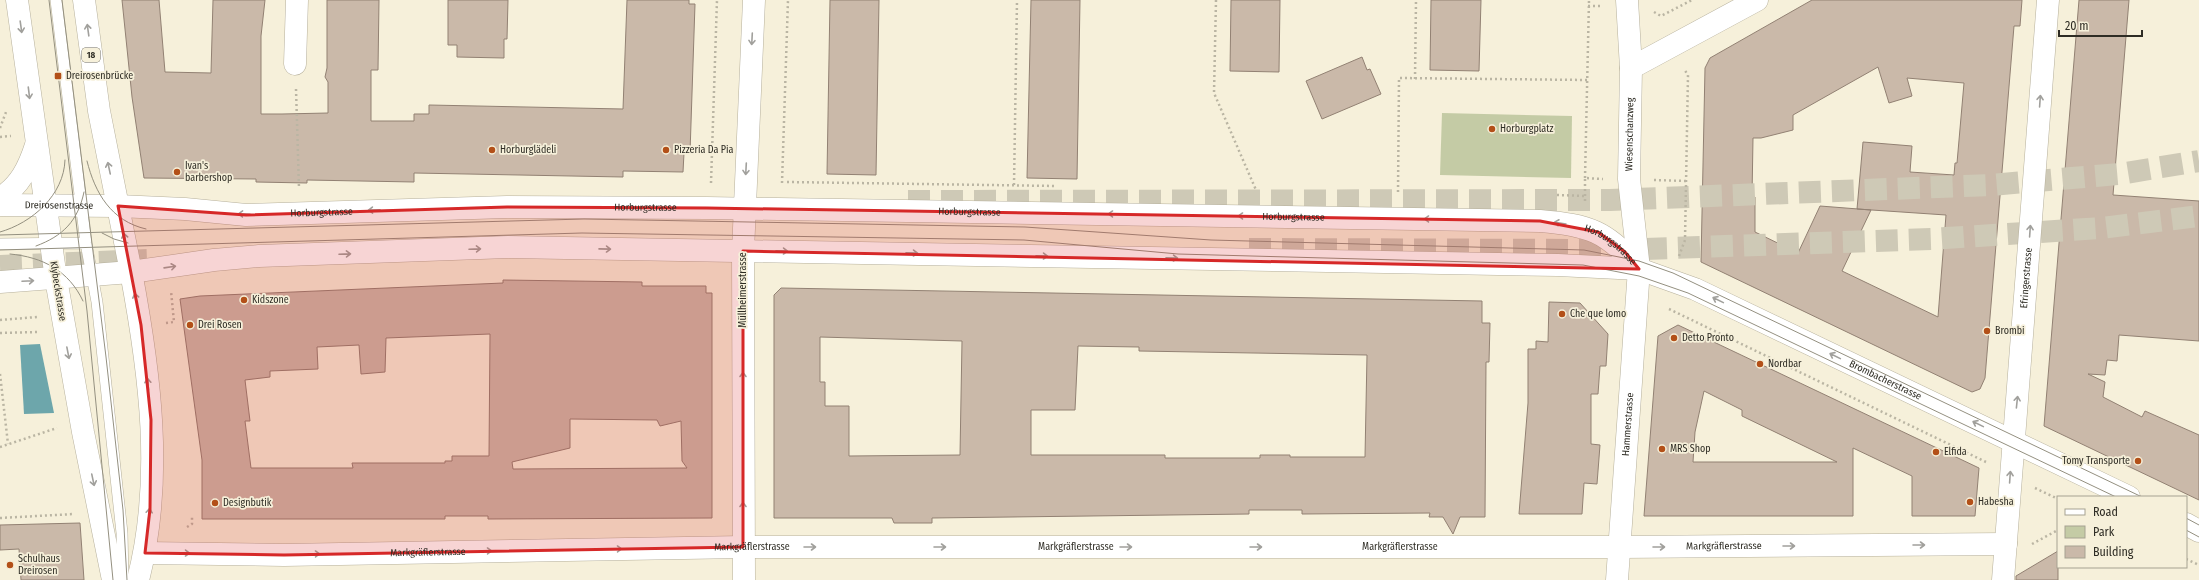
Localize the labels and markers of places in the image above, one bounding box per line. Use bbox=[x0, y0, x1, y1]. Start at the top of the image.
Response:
place label: Dreirosenbrücke bbox=[66, 70, 133, 82]
marker: Dreirosenbrücke bbox=[53, 71, 63, 81]
place label: Horburgplatz bbox=[1500, 123, 1553, 135]
marker: Horburgplatz bbox=[1487, 124, 1497, 134]
place label: Horburglädeli bbox=[500, 144, 556, 156]
place label: Pizzeria Da Pia bbox=[674, 144, 733, 156]
marker: Horburglädeli bbox=[487, 145, 497, 155]
marker: Pizzeria Da Pia bbox=[661, 145, 671, 155]
place label: Ivan's barbershop bbox=[185, 160, 232, 184]
marker: Ivan's barbershop bbox=[172, 167, 182, 177]
place label: Kidszone bbox=[252, 294, 289, 306]
marker: Kidszone bbox=[239, 295, 249, 305]
place label: Che que lomo bbox=[1570, 308, 1626, 320]
marker: Che que lomo bbox=[1557, 309, 1567, 319]
place label: Drei Rosen bbox=[198, 319, 242, 331]
marker: Drei Rosen bbox=[185, 320, 195, 330]
place label: Brombi bbox=[1995, 325, 2024, 337]
marker: Brombi bbox=[1982, 326, 1992, 336]
place label: Detto Pronto bbox=[1682, 332, 1734, 344]
marker: Detto Pronto bbox=[1669, 333, 1679, 343]
place label: Nordbar bbox=[1768, 358, 1802, 370]
marker: Nordbar bbox=[1755, 359, 1765, 369]
place label: MRS Shop bbox=[1670, 443, 1711, 455]
marker: MRS Shop bbox=[1657, 444, 1667, 454]
place label: Elfida bbox=[1944, 446, 1967, 458]
marker: Elfida bbox=[1931, 447, 1941, 457]
place label: Tomy Transporte bbox=[2062, 455, 2130, 467]
marker: Tomy Transporte bbox=[2133, 456, 2143, 466]
place label: Habesha bbox=[1978, 496, 2014, 508]
place label: Designbutik bbox=[223, 497, 272, 509]
marker: Habesha bbox=[1965, 497, 1975, 507]
marker: Designbutik bbox=[210, 498, 220, 508]
place label: Schulhaus Dreirosen bbox=[18, 553, 60, 577]
marker: Schulhaus Dreirosen bbox=[5, 560, 15, 570]

